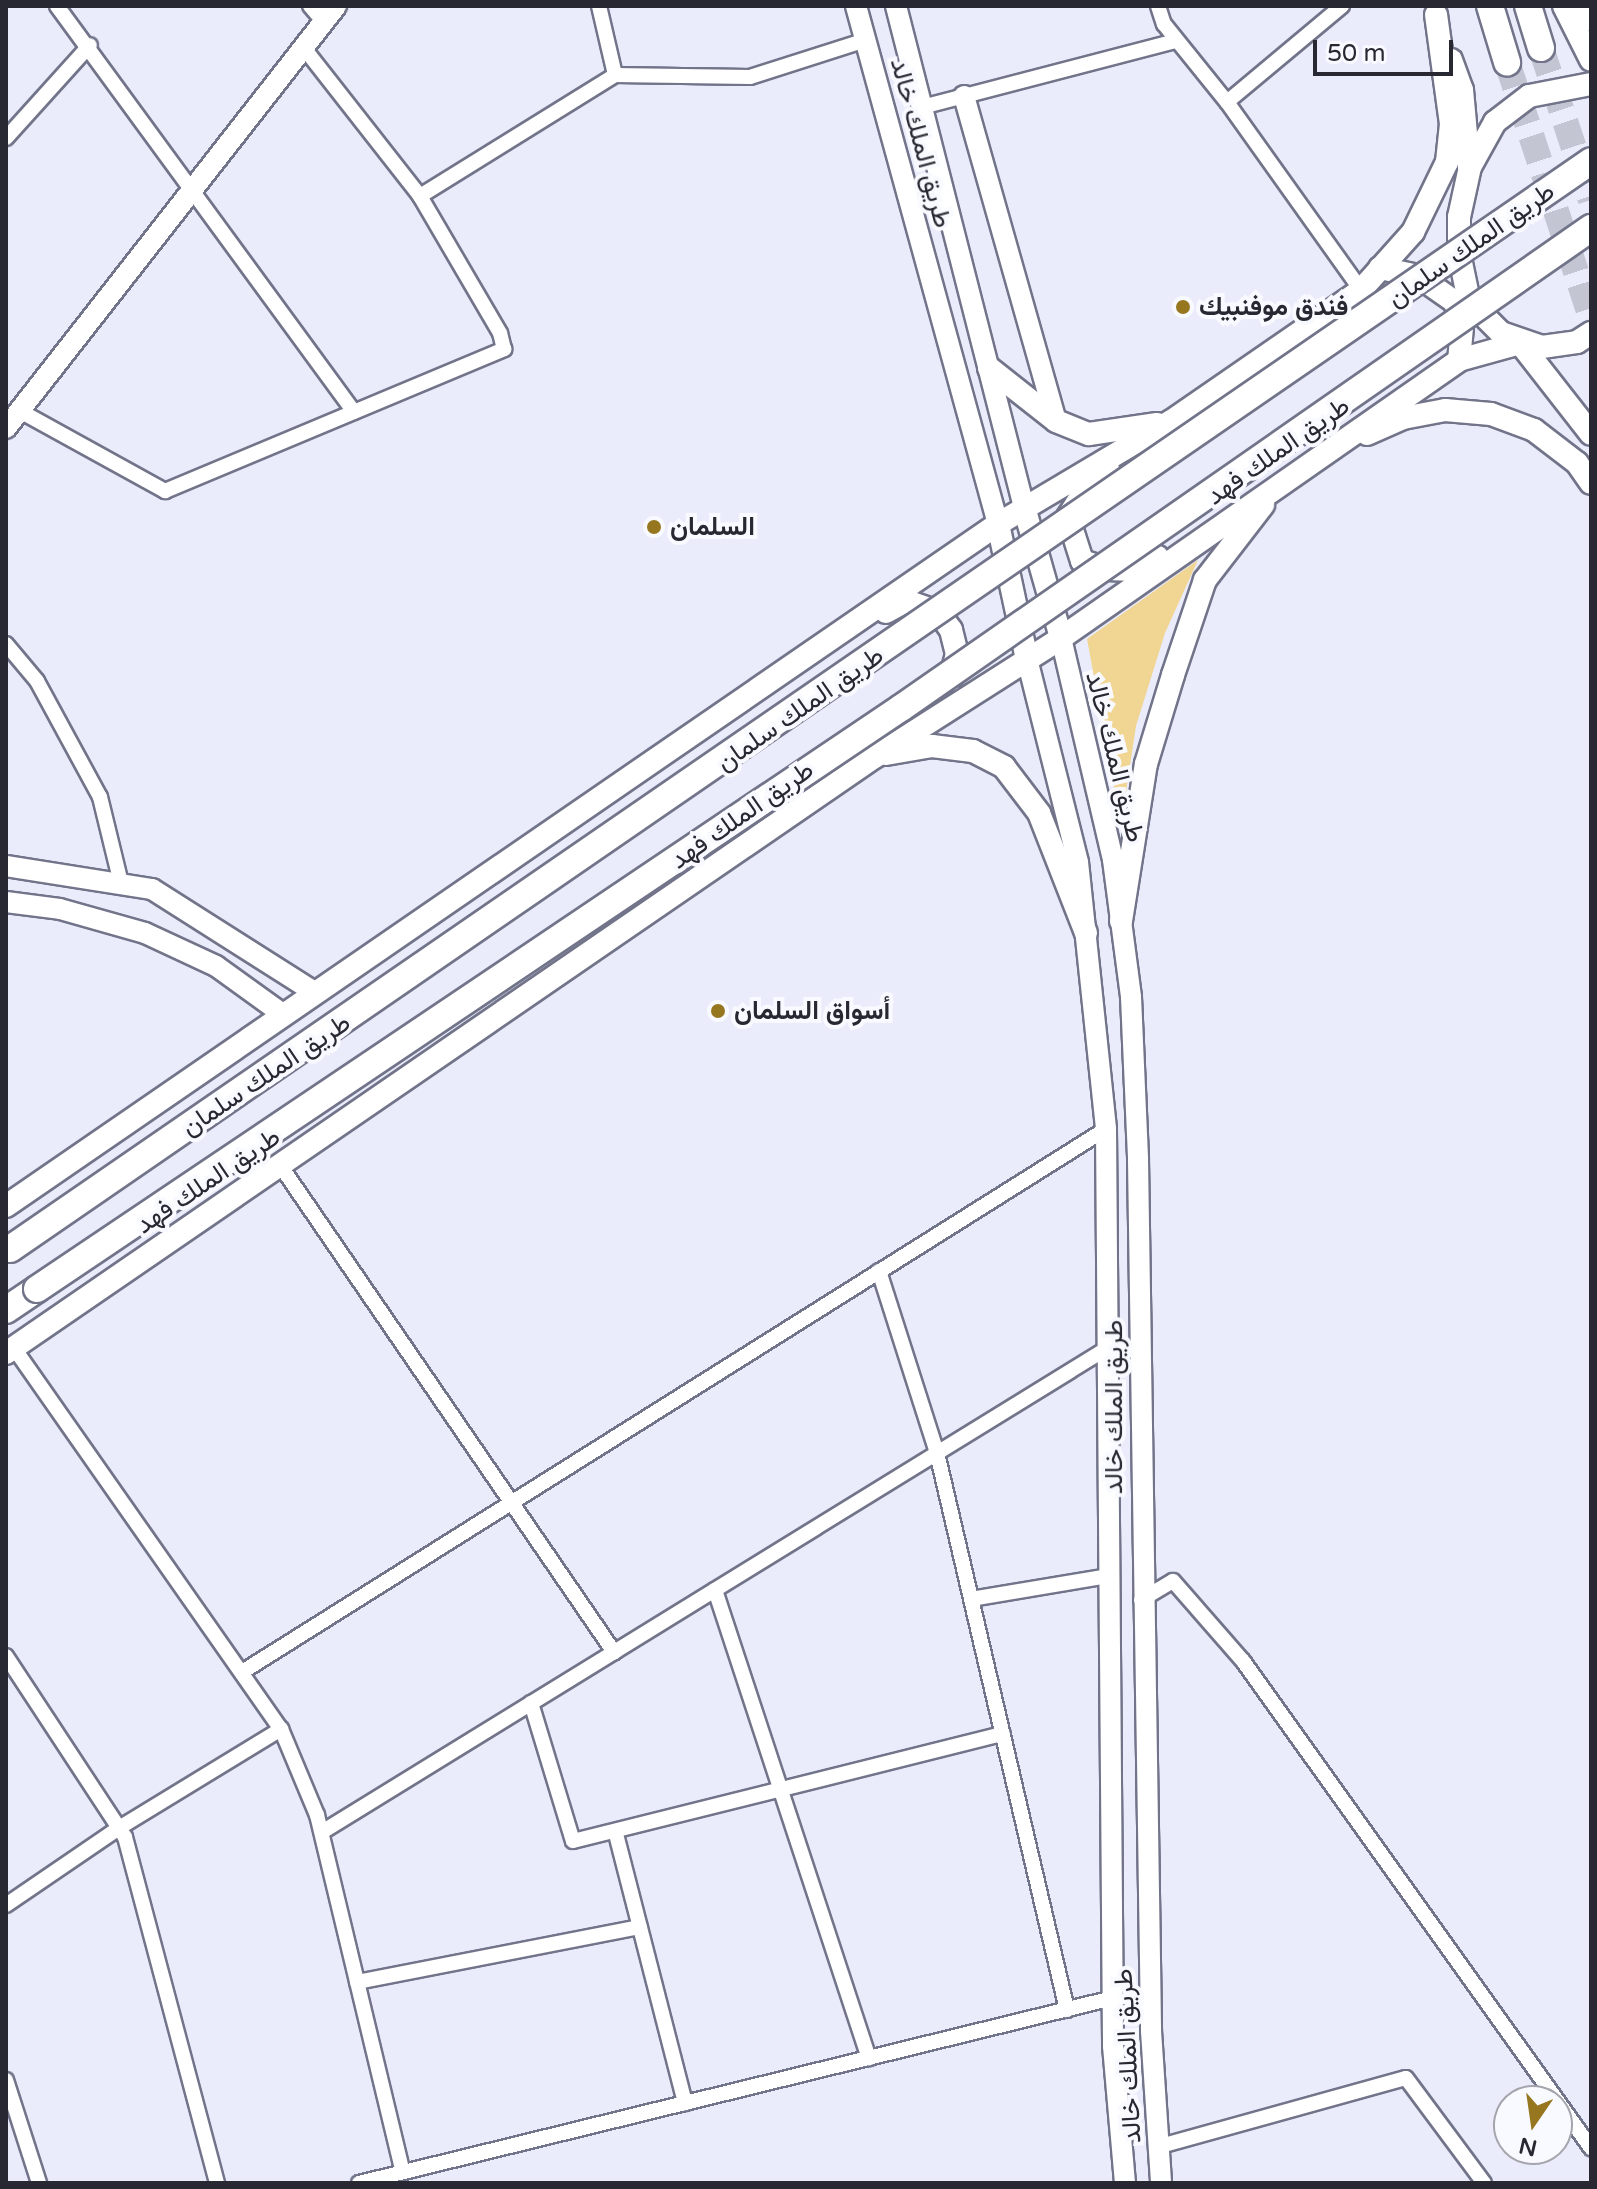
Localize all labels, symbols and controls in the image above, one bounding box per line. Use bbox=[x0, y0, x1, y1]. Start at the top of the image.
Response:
scale bar bbox=[1317, 24, 1457, 74]
text: 50 m bbox=[1327, 39, 1385, 68]
street label: طريق الملك خالد bbox=[883, 55, 959, 231]
street label: طريق الملك سلمان bbox=[1381, 176, 1561, 314]
place label: فندق موفنبيك bbox=[1199, 291, 1348, 323]
marker: فندق موفنبيك bbox=[1174, 298, 1192, 316]
street label: طريق الملك فهد bbox=[1200, 390, 1356, 512]
place label: السلمان bbox=[670, 511, 755, 543]
marker: السلمان bbox=[645, 518, 663, 536]
street label: طريق الملك سلمان bbox=[710, 640, 890, 778]
street label: طريق الملك خالد bbox=[1079, 669, 1151, 845]
street label: طريق الملك فهد bbox=[664, 754, 820, 876]
place label: أسواق السلمان bbox=[734, 995, 890, 1027]
marker: أسواق السلمان bbox=[709, 1002, 727, 1020]
street label: طريق الملك سلمان bbox=[176, 1007, 356, 1143]
street label: طريق الملك فهد bbox=[130, 1121, 286, 1241]
street label: طريق الملك خالد bbox=[1098, 1320, 1130, 1494]
street label: طريق الملك خالد bbox=[1108, 1968, 1148, 2144]
north arrow bbox=[1493, 2085, 1573, 2165]
text: N bbox=[1517, 2132, 1540, 2161]

